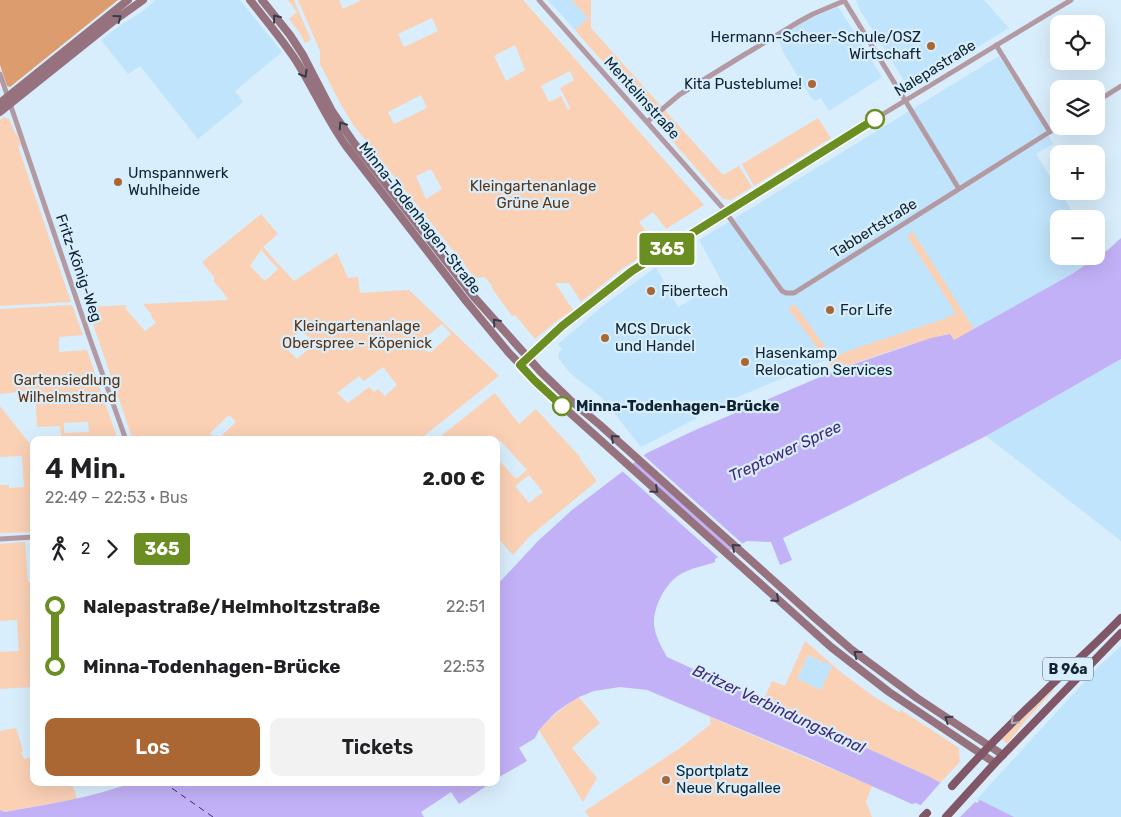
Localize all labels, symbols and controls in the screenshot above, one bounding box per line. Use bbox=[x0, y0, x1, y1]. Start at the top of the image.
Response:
one-way arrow bbox=[112, 15, 122, 24]
one-way arrow bbox=[273, 15, 281, 24]
map controls bbox=[1050, 15, 1105, 265]
button: locate bbox=[1050, 15, 1105, 70]
place label: Hermann-Scheer-Schule/OSZ Wirtschaft bbox=[711, 28, 921, 63]
street label: Nalepastraße bbox=[891, 36, 979, 100]
marker: Hermann-Scheer-Schule/OSZ Wirtschaft bbox=[925, 40, 937, 52]
street label: Mentelinstraße bbox=[600, 53, 684, 143]
one-way arrow bbox=[297, 68, 307, 77]
place label: Kita Pusteblume! bbox=[684, 75, 802, 93]
marker: Kita Pusteblume! bbox=[806, 78, 818, 90]
button: layers bbox=[1050, 80, 1105, 135]
unlabelled marker bbox=[865, 109, 885, 129]
one-way arrow bbox=[338, 121, 348, 130]
street label: Minna-Todenhagen-Straße bbox=[355, 138, 485, 298]
button: + bbox=[1050, 145, 1105, 200]
place label: Umspannwerk Wuhlheide bbox=[128, 164, 229, 199]
marker: Umspannwerk Wuhlheide bbox=[112, 176, 124, 188]
park label: Kleingartenanlage Grüne Aue bbox=[470, 177, 596, 212]
street label: Tabbertstraße bbox=[828, 194, 920, 262]
button: − bbox=[1050, 210, 1105, 265]
street label: Fritz-König-Weg bbox=[52, 212, 106, 324]
line badge: 365 bbox=[638, 233, 696, 265]
text: 365 bbox=[649, 238, 685, 260]
place label: Fibertech bbox=[661, 282, 728, 300]
marker: Fibertech bbox=[645, 285, 657, 297]
place label: For Life bbox=[840, 301, 892, 319]
marker: For Life bbox=[824, 304, 836, 316]
park label: Kleingartenanlage Oberspree - Köpenick bbox=[282, 317, 432, 352]
one-way arrow bbox=[492, 318, 501, 327]
place label: MCS Druck und Handel bbox=[615, 320, 695, 355]
marker: MCS Druck und Handel bbox=[599, 332, 611, 344]
place label: Hasenkamp Relocation Services bbox=[755, 344, 893, 379]
marker: Hasenkamp Relocation Services bbox=[739, 356, 751, 368]
park label: Gartensiedlung Wilhelmstrand bbox=[14, 371, 120, 406]
marker: Minna-Todenhagen-Brücke bbox=[552, 396, 572, 416]
place label: Minna-Todenhagen-Brücke bbox=[576, 397, 779, 415]
water label: Treptower Spree bbox=[726, 417, 844, 485]
one-way arrow bbox=[611, 435, 620, 444]
text: 4 Min. bbox=[45, 452, 126, 485]
text: 2.00 € bbox=[423, 467, 485, 490]
one-way arrow bbox=[649, 484, 658, 493]
text: 22:49 – 22:53 · Bus bbox=[45, 488, 188, 507]
icon: walk bbox=[45, 535, 73, 563]
icon: forward bbox=[98, 535, 126, 563]
text: 365 bbox=[144, 538, 180, 560]
text: 2 bbox=[81, 539, 90, 558]
one-way arrow bbox=[732, 544, 741, 553]
one-way arrow bbox=[770, 593, 779, 602]
text: Nalepastraße/Helmholtzstraße bbox=[83, 595, 380, 618]
text: 22:51 bbox=[446, 597, 485, 616]
one-way arrow bbox=[853, 651, 863, 660]
text: Minna-Todenhagen-Brücke bbox=[83, 655, 341, 678]
text: 22:53 bbox=[443, 657, 485, 676]
road number: B 96a bbox=[1043, 658, 1093, 681]
water label: Britzer Verbindungskanal bbox=[690, 661, 869, 758]
one-way arrow bbox=[945, 716, 954, 725]
one-way arrow bbox=[1010, 716, 1019, 725]
button: Los bbox=[45, 718, 260, 776]
button: Tickets bbox=[270, 718, 485, 776]
place label: Sportplatz Neue Krugallee bbox=[676, 762, 781, 797]
marker: Sportplatz Neue Krugallee bbox=[660, 774, 672, 786]

